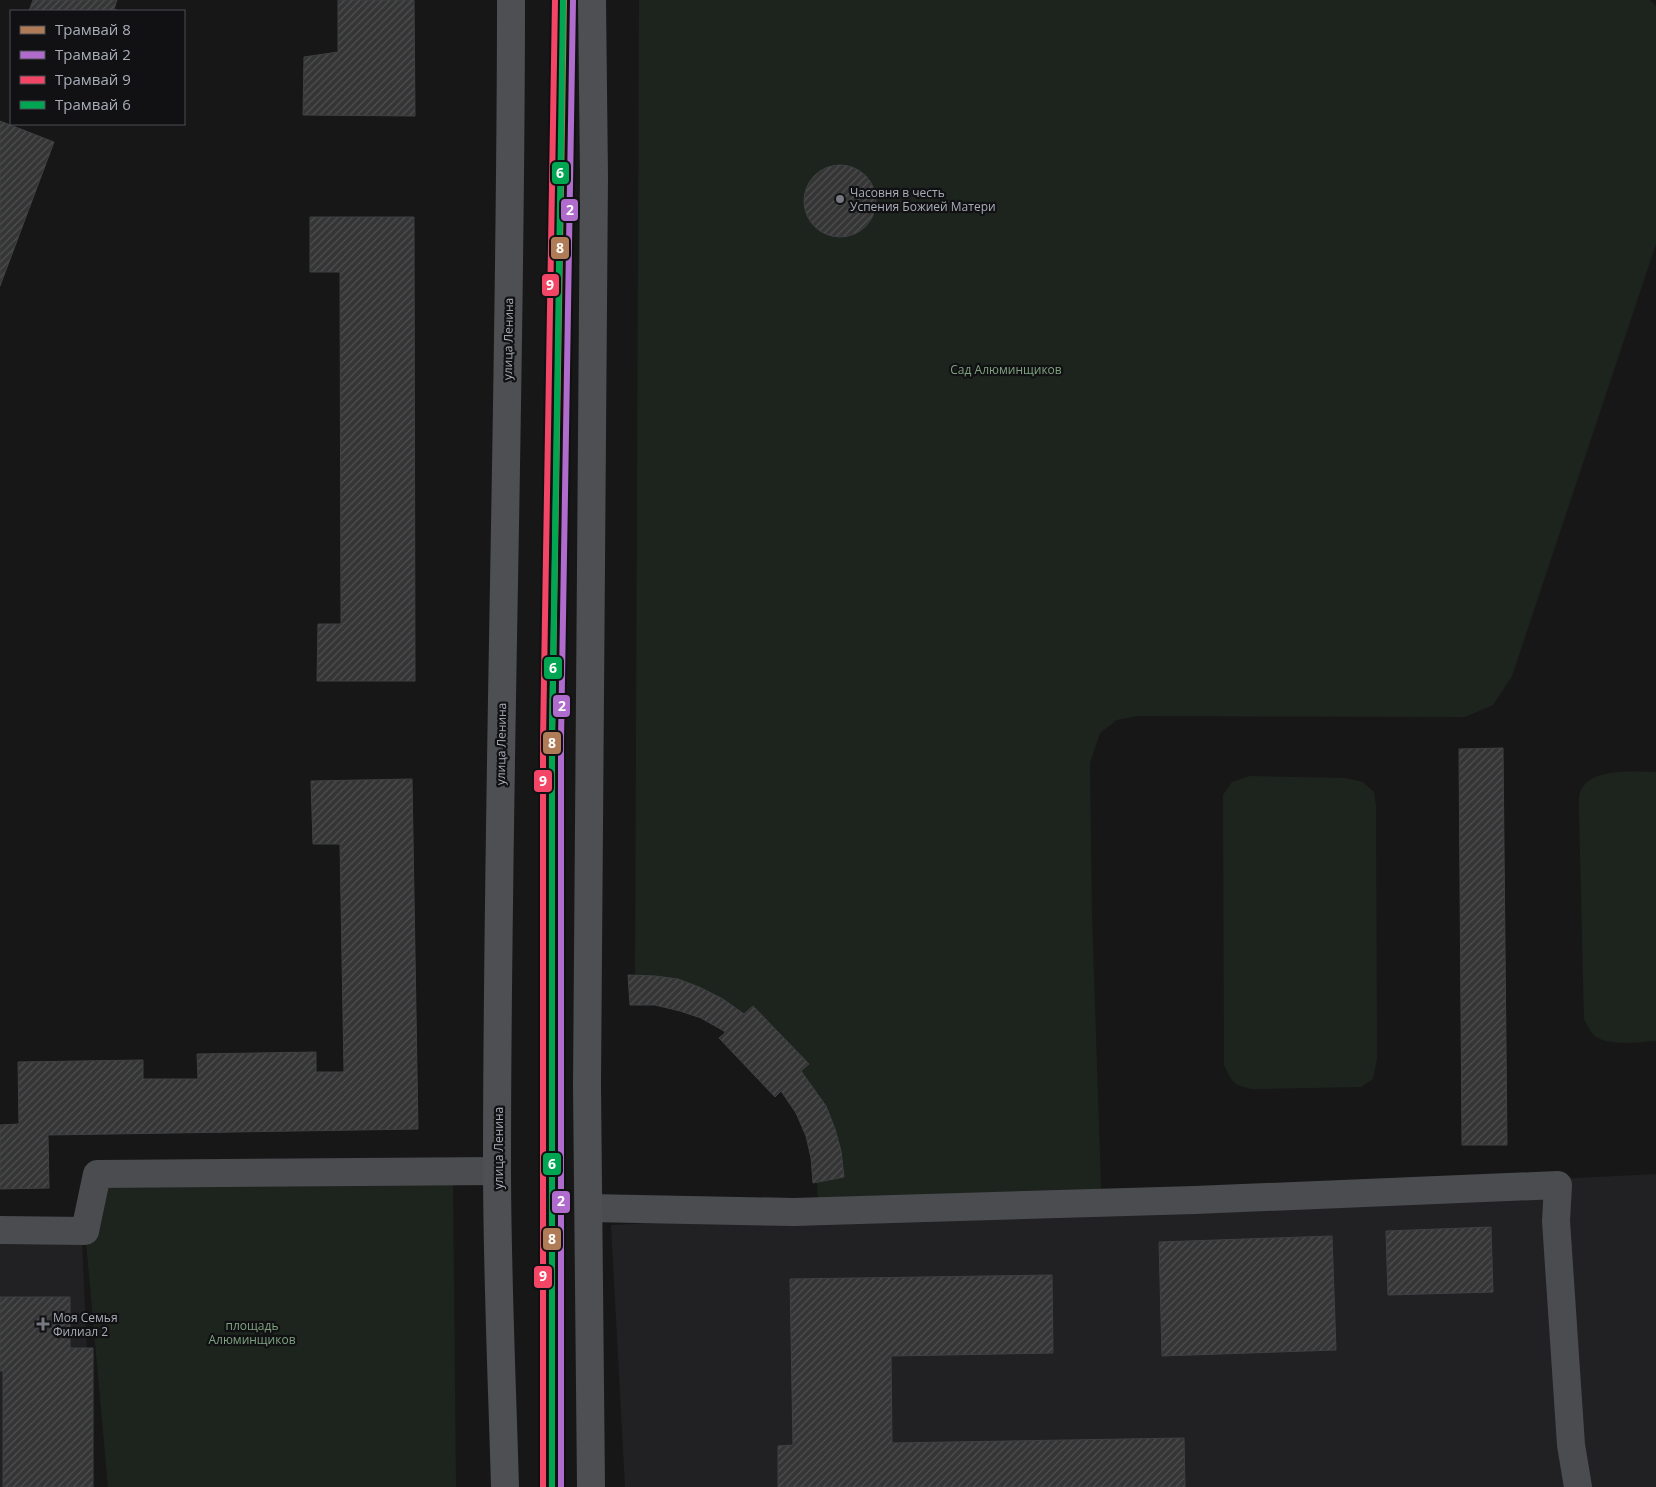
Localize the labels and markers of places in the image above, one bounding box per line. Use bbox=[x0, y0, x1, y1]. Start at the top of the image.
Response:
place label: Часовня в честь Успения Божией Матери bbox=[850, 184, 996, 215]
marker: Часовня в честь Успения Божией Матери bbox=[834, 193, 846, 205]
place label: Моя Семья Филиал 2 bbox=[53, 1309, 118, 1340]
marker: Моя Семья Филиал 2 bbox=[37, 1318, 49, 1330]

